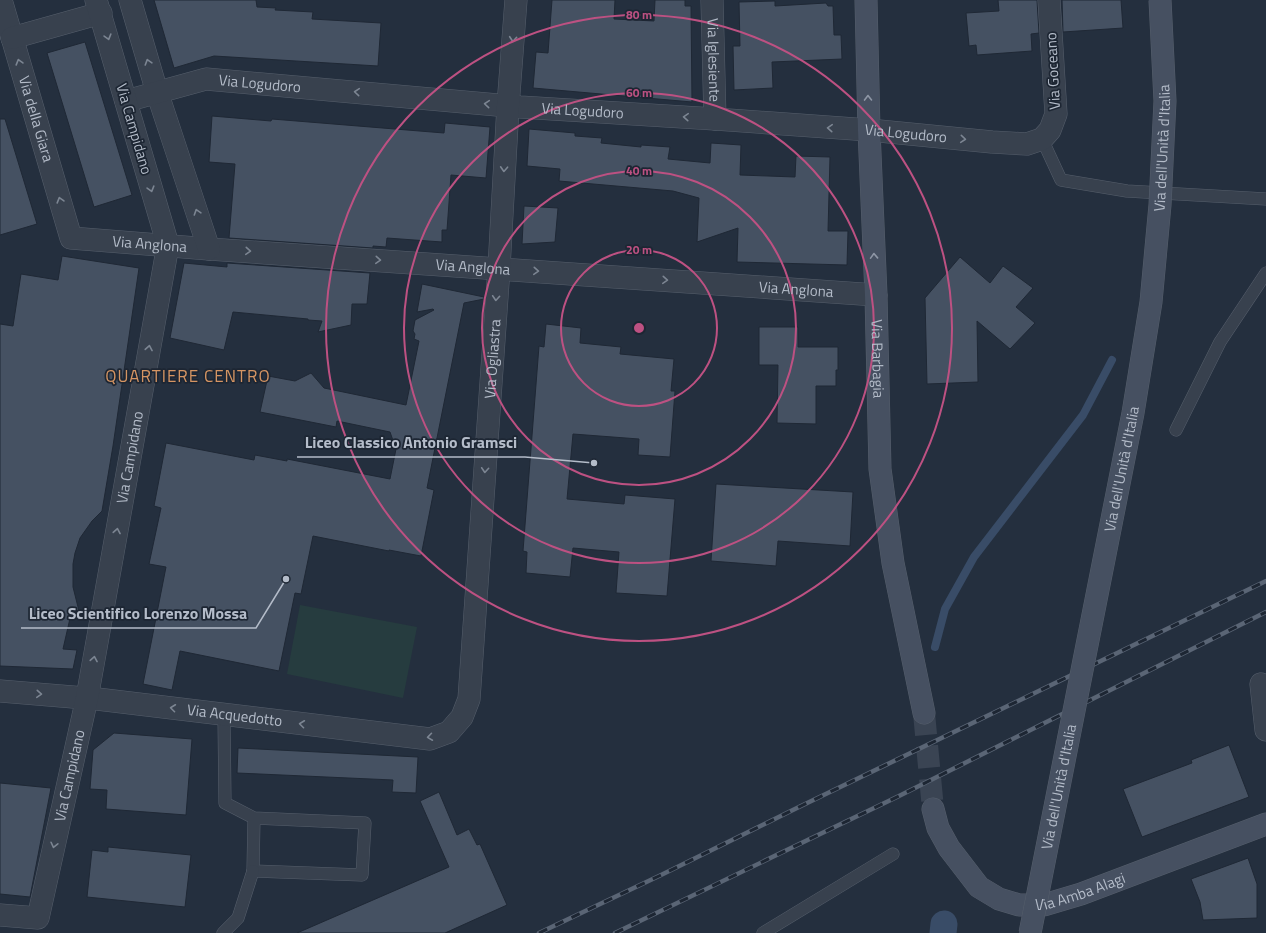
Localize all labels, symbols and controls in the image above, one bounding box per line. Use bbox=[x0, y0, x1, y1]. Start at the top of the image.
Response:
text: 80 m bbox=[626, 5, 652, 24]
street label: Via Iglesiente bbox=[701, 18, 727, 102]
street label: Via Goceano bbox=[1039, 32, 1066, 110]
one-way arrow bbox=[103, 34, 112, 41]
one-way arrow bbox=[508, 36, 517, 42]
one-way arrow bbox=[144, 58, 153, 65]
one-way arrow bbox=[15, 59, 24, 66]
street label: Via Logudoro bbox=[218, 68, 302, 98]
street label: Via della Giara bbox=[13, 73, 60, 165]
street label: Via Campidano bbox=[111, 81, 158, 177]
text: 60 m bbox=[626, 83, 652, 102]
street label: Via dell'Unità d'Italia bbox=[1147, 83, 1176, 213]
one-way arrow bbox=[354, 88, 360, 97]
one-way arrow bbox=[864, 95, 872, 101]
street label: Via Logudoro bbox=[541, 96, 625, 124]
one-way arrow bbox=[484, 100, 490, 109]
one-way arrow bbox=[683, 113, 689, 122]
street label: Via Logudoro bbox=[864, 118, 948, 149]
one-way arrow bbox=[827, 123, 833, 132]
one-way arrow bbox=[960, 135, 966, 144]
text: 40 m bbox=[626, 161, 652, 180]
one-way arrow bbox=[500, 166, 508, 172]
one-way arrow bbox=[147, 186, 155, 192]
one-way arrow bbox=[56, 197, 65, 204]
one-way arrow bbox=[193, 209, 202, 216]
street label: Via Anglona bbox=[112, 229, 188, 258]
text: 20 m bbox=[626, 240, 652, 259]
one-way arrow bbox=[245, 247, 251, 256]
street label: Via Anglona bbox=[435, 253, 511, 281]
one-way arrow bbox=[870, 253, 878, 259]
one-way arrow bbox=[375, 256, 381, 265]
one-way arrow bbox=[533, 266, 539, 275]
one-way arrow bbox=[662, 275, 668, 284]
street label: Via Anglona bbox=[758, 275, 835, 303]
one-way arrow bbox=[492, 295, 501, 301]
street label: Via Ogliastra bbox=[478, 318, 506, 399]
street label: Via Barbagia bbox=[866, 319, 890, 399]
centre of rings bbox=[632, 321, 646, 335]
one-way arrow bbox=[145, 345, 153, 351]
district label: QUARTIERE CENTRO bbox=[105, 363, 271, 389]
street label: Via dell'Unità d'Italia bbox=[1098, 404, 1145, 534]
street label: Via Campidano bbox=[110, 409, 149, 505]
callout: Liceo Classico Antonio Gramsci bbox=[297, 429, 525, 457]
text: Liceo Classico Antonio Gramsci bbox=[305, 430, 517, 454]
one-way arrow bbox=[480, 467, 489, 473]
one-way arrow bbox=[112, 528, 120, 535]
callout: Liceo Scientifico Lorenzo Mossa bbox=[21, 600, 256, 628]
text: Liceo Scientifico Lorenzo Mossa bbox=[29, 601, 247, 625]
one-way arrow bbox=[89, 656, 97, 662]
one-way arrow bbox=[36, 690, 42, 699]
street label: Via Acquedotto bbox=[186, 698, 284, 732]
one-way arrow bbox=[170, 704, 176, 713]
one-way arrow bbox=[299, 720, 305, 729]
street label: Via dell'Unità d'Italia bbox=[1035, 722, 1082, 851]
street label: Via Campidano bbox=[48, 727, 91, 824]
one-way arrow bbox=[427, 732, 434, 741]
one-way arrow bbox=[50, 842, 58, 848]
street label: Via Amba Alagi bbox=[1035, 866, 1128, 916]

